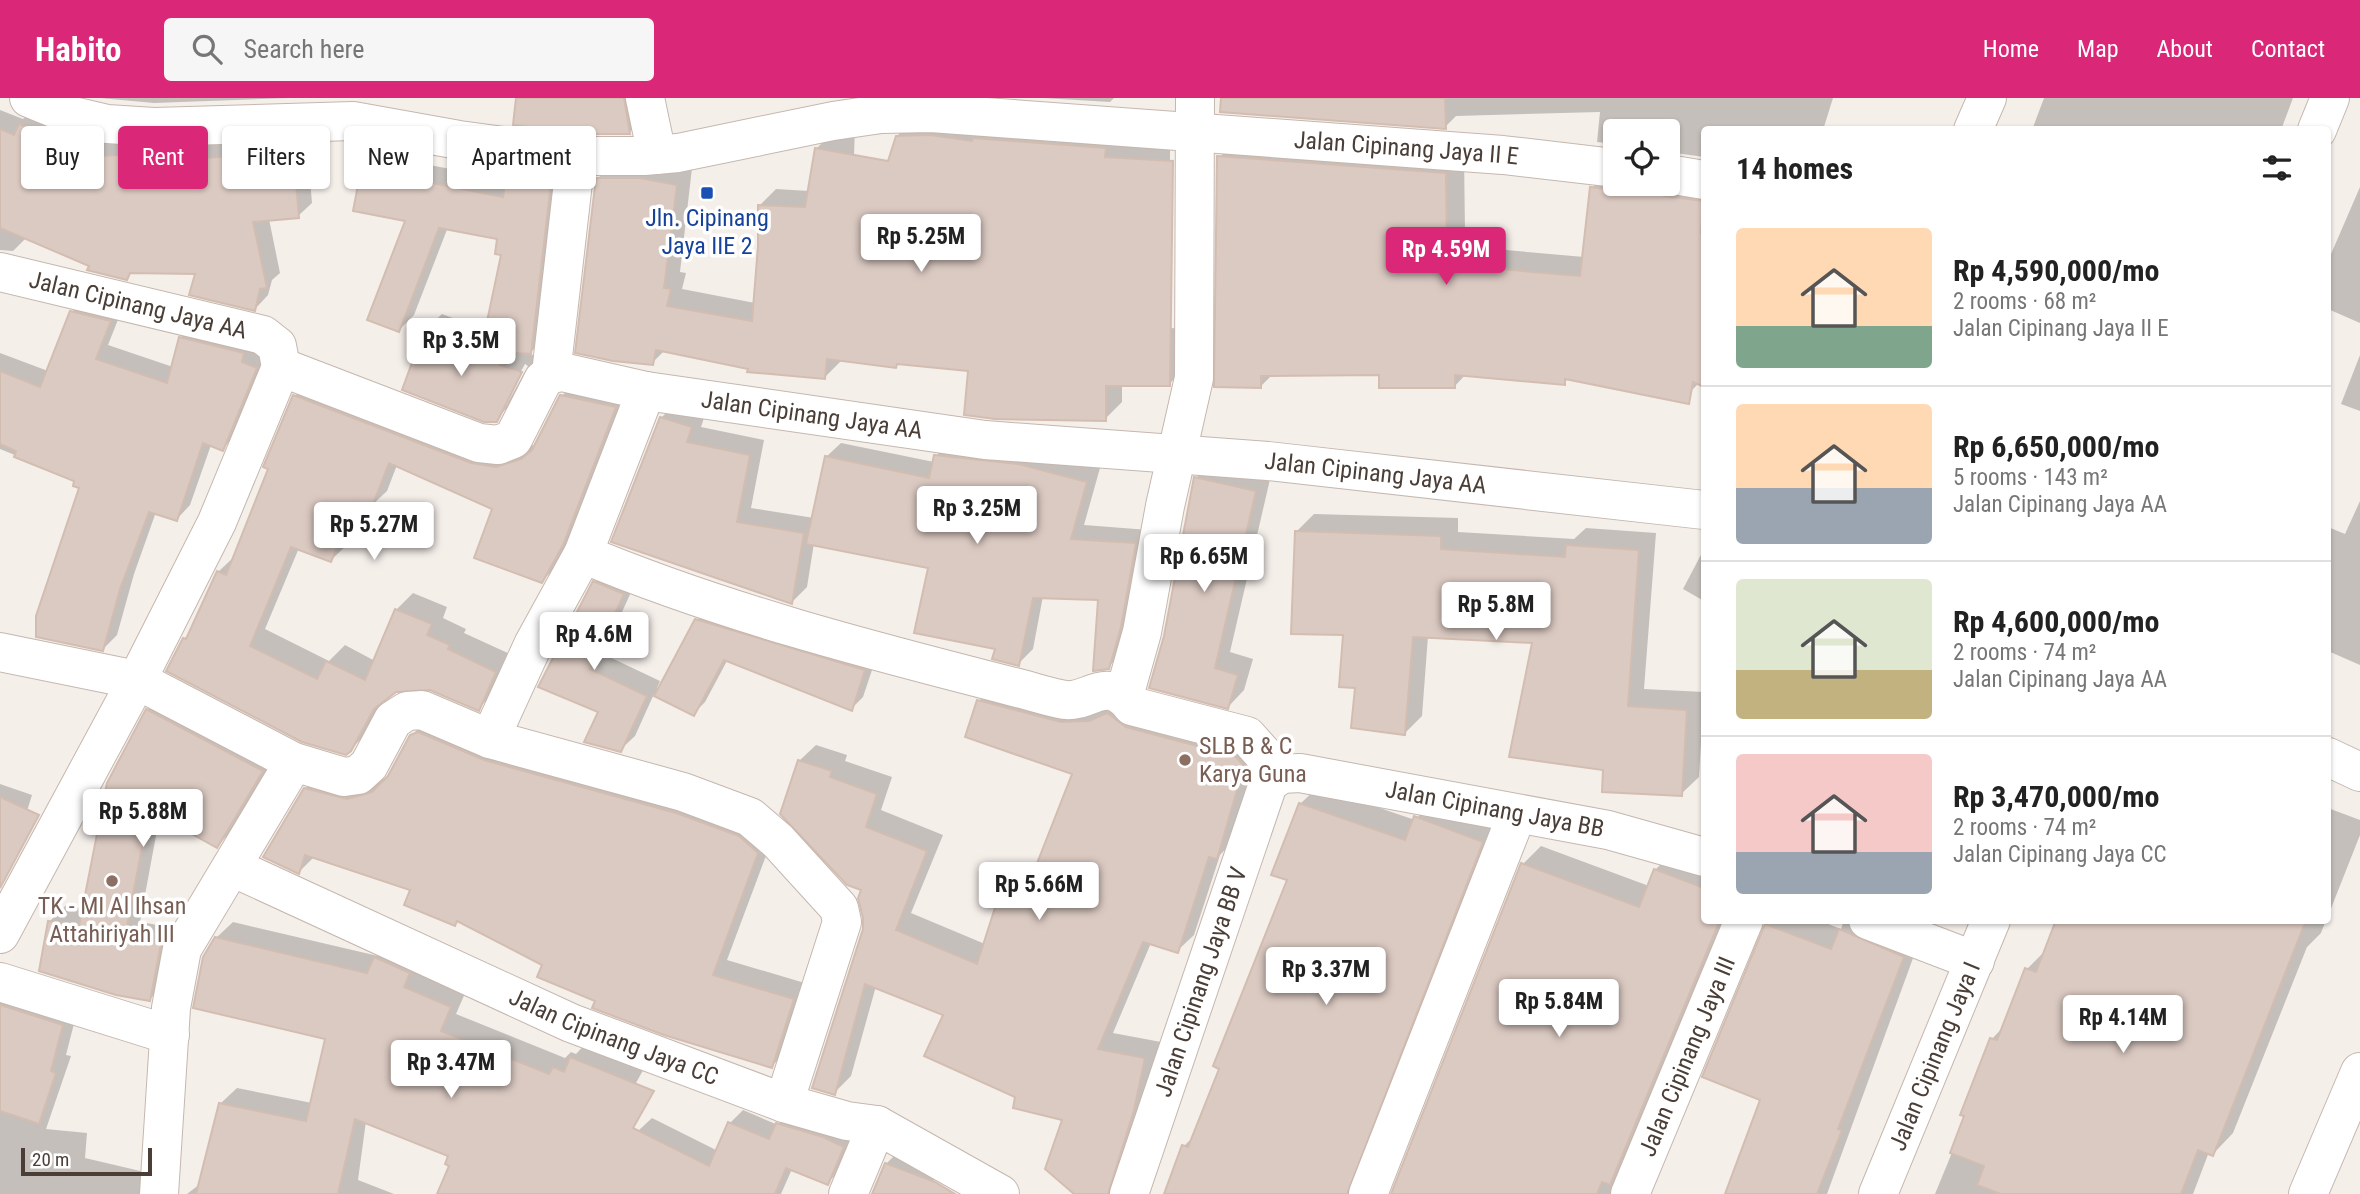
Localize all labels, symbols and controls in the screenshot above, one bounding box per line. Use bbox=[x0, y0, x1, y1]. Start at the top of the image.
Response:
search box bbox=[164, 18, 654, 81]
text: Habito bbox=[35, 30, 122, 69]
icon: search bbox=[188, 30, 226, 68]
text: Search here bbox=[244, 34, 364, 64]
text: Home bbox=[1983, 35, 2039, 63]
text: Map bbox=[2077, 35, 2119, 63]
text: About bbox=[2157, 35, 2213, 63]
text: Contact bbox=[2251, 35, 2325, 63]
map controls bbox=[1603, 119, 1680, 196]
button: locate bbox=[1603, 119, 1680, 196]
chip: Buy bbox=[21, 126, 104, 189]
chip: Rent bbox=[118, 126, 208, 189]
chip: Filters bbox=[222, 126, 330, 189]
chip: New bbox=[344, 126, 433, 189]
chip: Apartment bbox=[447, 126, 596, 189]
street label: Jalan Cipinang Jaya II E bbox=[1293, 126, 1520, 171]
icon: filters bbox=[2258, 149, 2296, 187]
text: 14 homes bbox=[1736, 151, 1853, 186]
marker: Jln. Cipinang Jaya IIE 2 bbox=[699, 185, 715, 201]
place label: Jln. Cipinang Jaya IIE 2 bbox=[645, 204, 769, 260]
pin: Rp 5.25M bbox=[849, 214, 993, 274]
text: Rp 5.25M bbox=[877, 223, 965, 250]
pin: Rp 4.59M bbox=[1374, 228, 1518, 287]
text: Rp 4.59M bbox=[1402, 236, 1490, 263]
text: Rp 4,590,000/mo bbox=[1953, 253, 2159, 288]
icon: home bbox=[1792, 256, 1876, 340]
street label: Jalan Cipinang Jaya AA bbox=[26, 265, 250, 345]
text: 2 rooms · 68 m² bbox=[1953, 288, 2096, 315]
text: Jalan Cipinang Jaya II E bbox=[1953, 315, 2169, 342]
pin: Rp 3.5M bbox=[396, 318, 526, 378]
text: Rp 3.5M bbox=[423, 327, 499, 354]
street label: Jalan Cipinang Jaya AA bbox=[699, 385, 924, 445]
text: Rp 6,650,000/mo bbox=[1953, 429, 2159, 464]
icon: home bbox=[1792, 432, 1876, 516]
street label: Jalan Cipinang Jaya AA bbox=[1263, 447, 1488, 499]
text: 5 rooms · 143 m² bbox=[1953, 464, 2108, 491]
pin: Rp 3.25M bbox=[905, 486, 1049, 546]
text: Jalan Cipinang Jaya AA bbox=[1953, 491, 2167, 518]
text: Rp 3.25M bbox=[933, 495, 1021, 522]
pin: Rp 5.27M bbox=[302, 503, 446, 562]
text: Rp 5.27M bbox=[330, 511, 418, 538]
pin: Rp 6.65M bbox=[1132, 534, 1276, 594]
text: Rp 6.65M bbox=[1160, 543, 1248, 570]
pin: Rp 5.8M bbox=[1431, 582, 1561, 642]
text: Rp 5.8M bbox=[1458, 591, 1534, 618]
text: Rp 4,600,000/mo bbox=[1953, 604, 2159, 639]
icon: home bbox=[1792, 607, 1876, 691]
pin: Rp 4.6M bbox=[529, 612, 659, 672]
text: Rp 4.6M bbox=[556, 621, 632, 648]
text: 2 rooms · 74 m² bbox=[1953, 639, 2096, 666]
text: Jalan Cipinang Jaya AA bbox=[1953, 666, 2167, 693]
place label: SLB B & C Karya Guna bbox=[1199, 732, 1307, 788]
marker: SLB B & C Karya Guna bbox=[1177, 752, 1193, 768]
street label: Jalan Cipinang Jaya BB bbox=[1383, 775, 1606, 843]
text: Rp 3,470,000/mo bbox=[1953, 779, 2159, 814]
icon: home bbox=[1792, 782, 1876, 866]
pin: Rp 5.88M bbox=[71, 790, 215, 849]
text: Rp 5.88M bbox=[99, 798, 187, 825]
text: 2 rooms · 74 m² bbox=[1953, 814, 2096, 841]
text: Jalan Cipinang Jaya CC bbox=[1953, 841, 2166, 868]
pin: Rp 5.66M bbox=[967, 862, 1111, 922]
street label: Jalan Cipinang Jaya BB V bbox=[1149, 863, 1253, 1100]
text: Rp 5.66M bbox=[995, 871, 1083, 898]
marker: TK - MI Al Ihsan Attahiriyah III bbox=[104, 873, 120, 889]
place label: TK - MI Al Ihsan Attahiriyah III bbox=[38, 892, 186, 948]
pin: Rp 3.37M bbox=[1254, 948, 1398, 1007]
street label: Jalan Cipinang Jaya III bbox=[1633, 952, 1741, 1160]
text: Rp 3.37M bbox=[1282, 956, 1370, 983]
street label: Jalan Cipinang Jaya I bbox=[1883, 958, 1986, 1155]
pin: Rp 5.84M bbox=[1487, 979, 1631, 1039]
street label: Jalan Cipinang Jaya CC bbox=[505, 982, 722, 1091]
text: Rp 5.84M bbox=[1515, 988, 1603, 1015]
pin: Rp 4.14M bbox=[2051, 996, 2195, 1055]
text: Rp 4.14M bbox=[2079, 1004, 2167, 1031]
pin: Rp 3.47M bbox=[379, 1040, 523, 1100]
text: Rp 3.47M bbox=[407, 1049, 495, 1076]
scale bar bbox=[21, 1145, 152, 1177]
text: 20 m bbox=[32, 1148, 69, 1171]

